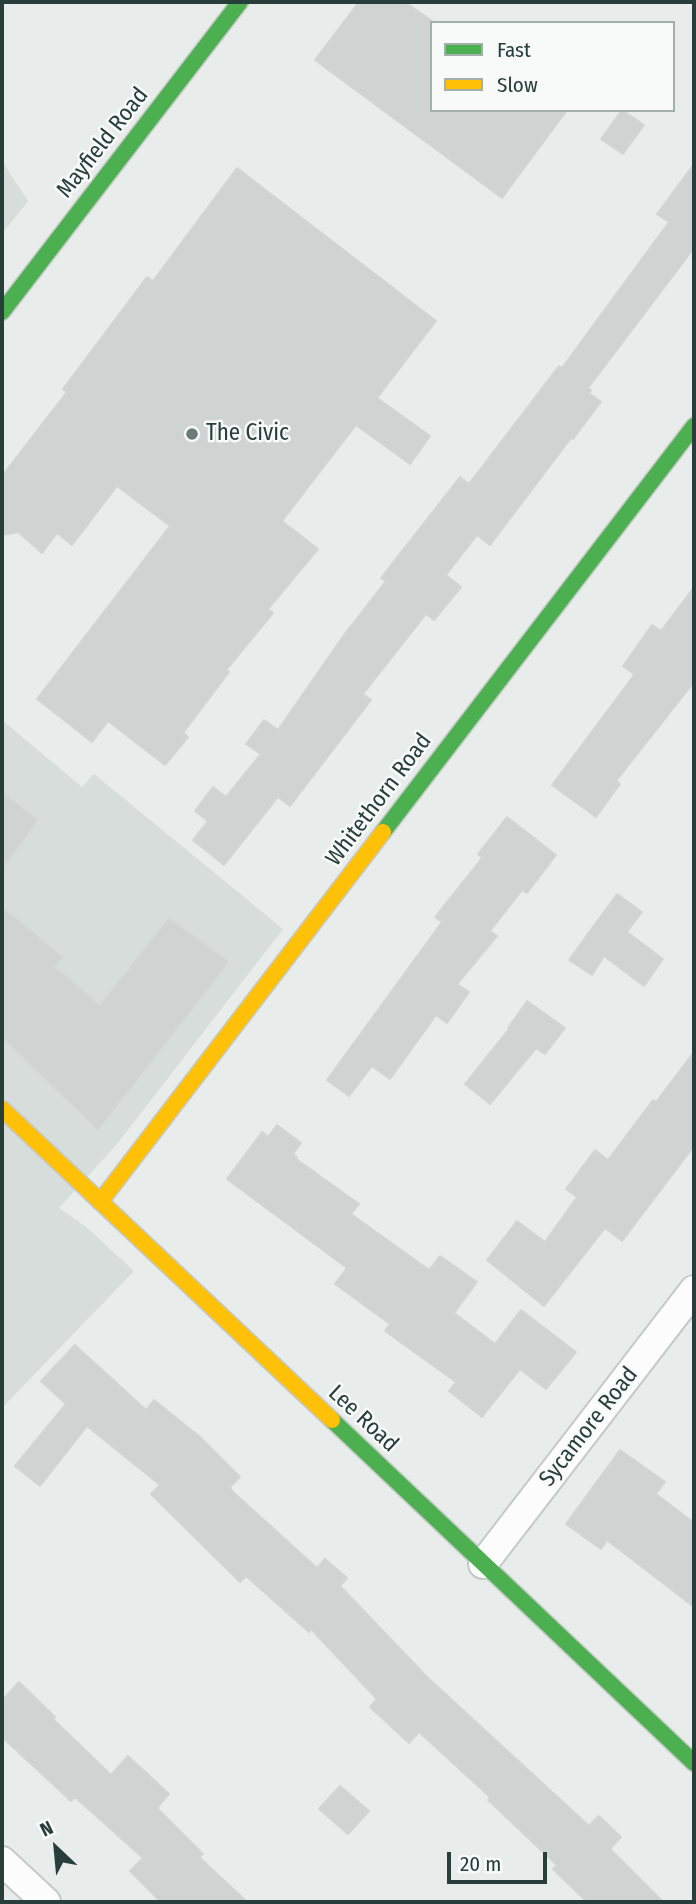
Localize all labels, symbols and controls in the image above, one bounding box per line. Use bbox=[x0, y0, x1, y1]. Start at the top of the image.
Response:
legend bbox=[430, 21, 675, 112]
text: Fast bbox=[497, 37, 531, 63]
text: Slow bbox=[497, 72, 538, 98]
street label: Mayfield Road bbox=[51, 82, 155, 204]
place label: The Civic bbox=[206, 420, 289, 448]
marker: The Civic bbox=[184, 426, 200, 442]
street label: Whitethorn Road bbox=[320, 728, 438, 872]
street label: Sycamore Road bbox=[534, 1362, 644, 1492]
street label: Lee Road bbox=[322, 1380, 404, 1458]
north arrow bbox=[21, 1813, 91, 1883]
text: N bbox=[36, 1816, 57, 1842]
scale bar bbox=[451, 1838, 551, 1882]
text: 20 m bbox=[460, 1851, 501, 1877]

